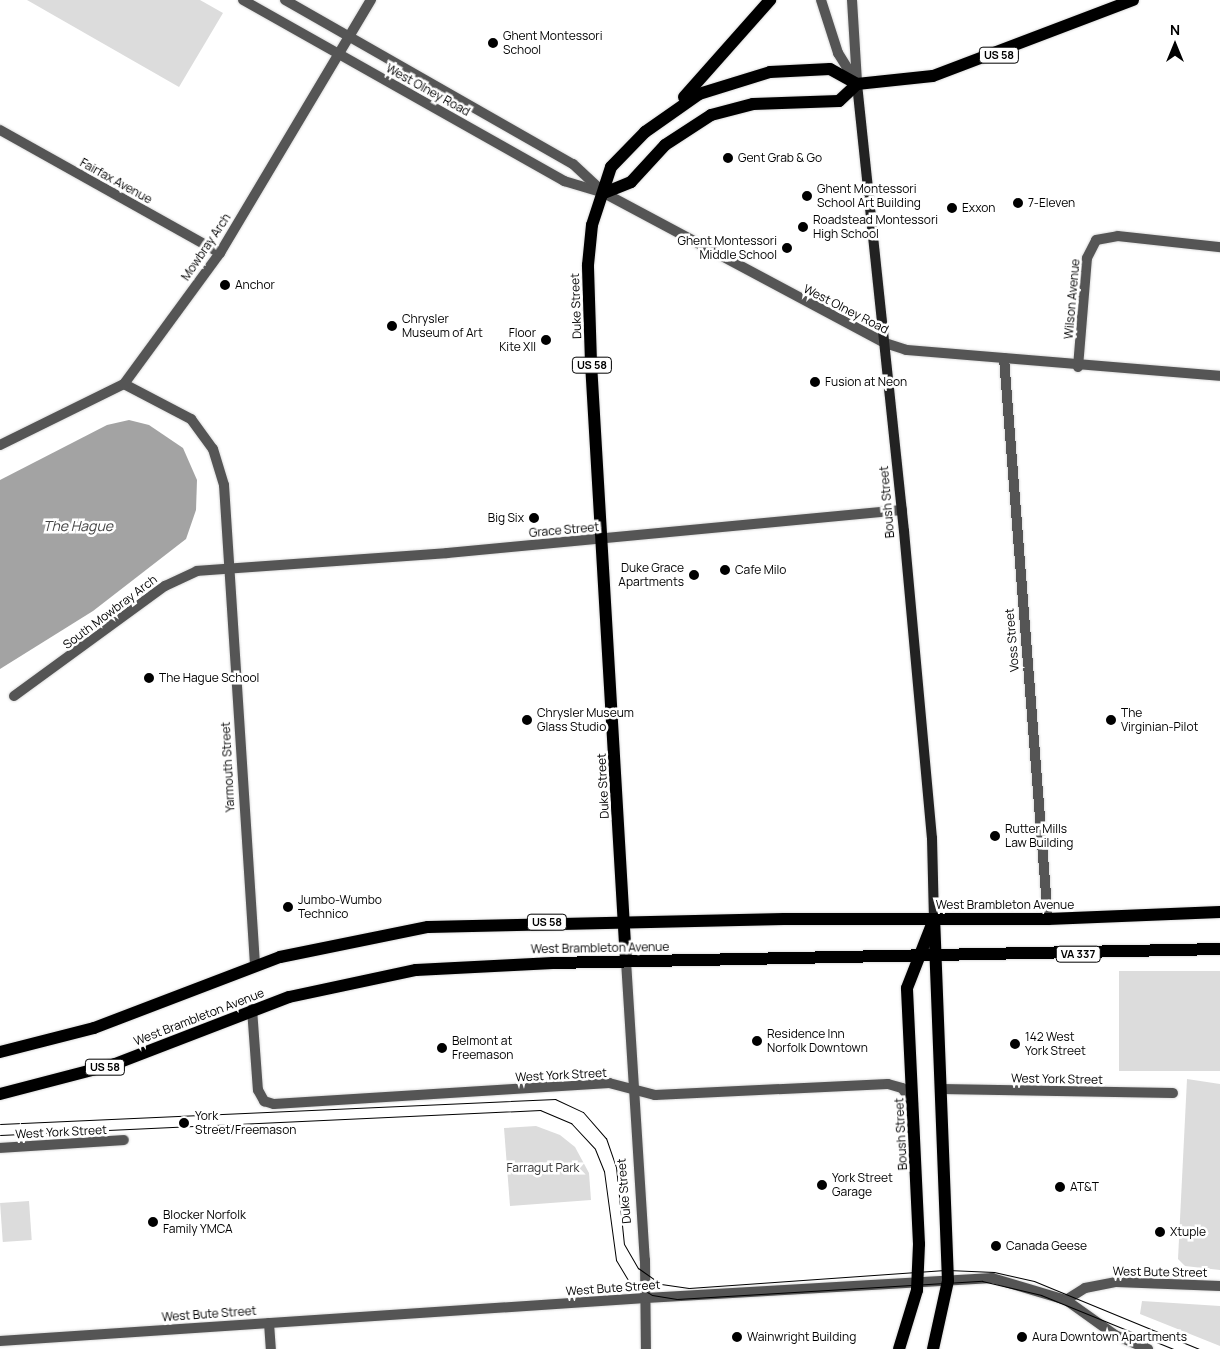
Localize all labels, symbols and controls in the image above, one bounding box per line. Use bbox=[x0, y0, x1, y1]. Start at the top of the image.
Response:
north arrow bbox=[1150, 20, 1200, 70]
text: N bbox=[1170, 20, 1180, 39]
place label: Ghent Montessori School bbox=[503, 29, 602, 57]
marker: Ghent Montessori School bbox=[487, 37, 499, 49]
road number: US 58 bbox=[978, 46, 1020, 64]
street label: West Olney Road bbox=[384, 61, 472, 119]
place label: Gent Grab & Go bbox=[738, 151, 822, 165]
marker: Gent Grab & Go bbox=[722, 152, 734, 164]
street label: Fairfax Avenue bbox=[77, 155, 155, 207]
place label: Ghent Montessori School Art Building bbox=[817, 182, 921, 210]
marker: Ghent Montessori School Art Building bbox=[801, 190, 813, 202]
place label: 7-Eleven bbox=[1028, 196, 1075, 210]
marker: 7-Eleven bbox=[1012, 197, 1024, 209]
place label: Exxon bbox=[962, 201, 995, 215]
marker: Exxon bbox=[946, 202, 958, 214]
street label: Mowbray Arch bbox=[178, 211, 234, 283]
place label: Roadstead Montessori High School bbox=[813, 213, 938, 241]
marker: Roadstead Montessori High School bbox=[797, 221, 809, 233]
place label: Ghent Montessori Middle School bbox=[678, 234, 777, 262]
marker: Ghent Montessori Middle School bbox=[781, 242, 793, 254]
street label: Wilson Avenue bbox=[1061, 258, 1083, 340]
street label: Duke Street bbox=[568, 273, 584, 339]
place label: Anchor bbox=[235, 278, 275, 292]
marker: Anchor bbox=[219, 279, 231, 291]
street label: West Olney Road bbox=[801, 281, 891, 337]
place label: Chrysler Museum of Art bbox=[402, 312, 483, 340]
marker: Chrysler Museum of Art bbox=[386, 320, 398, 332]
place label: Floor Kite XII bbox=[499, 326, 536, 354]
marker: Floor Kite XII bbox=[540, 334, 552, 346]
road number: US 58 bbox=[571, 356, 613, 374]
place label: Fusion at Neon bbox=[825, 375, 907, 389]
marker: Fusion at Neon bbox=[809, 376, 821, 388]
street label: Boush Street bbox=[877, 465, 897, 539]
place label: Big Six bbox=[488, 511, 524, 525]
marker: Big Six bbox=[528, 512, 540, 524]
water label: The Hague bbox=[43, 518, 113, 534]
street label: Grace Street bbox=[528, 520, 600, 540]
place label: Duke Grace Apartments bbox=[618, 561, 684, 589]
place label: Cafe Milo bbox=[735, 563, 786, 577]
marker: Cafe Milo bbox=[719, 564, 731, 576]
marker: Duke Grace Apartments bbox=[688, 569, 700, 581]
street label: South Mowbray Arch bbox=[60, 572, 160, 652]
street label: Voss Street bbox=[1002, 608, 1022, 672]
place label: The Hague School bbox=[159, 671, 259, 685]
marker: The Hague School bbox=[143, 672, 155, 684]
place label: Chrysler Museum Glass Studio bbox=[537, 706, 634, 734]
place label: The Virginian-Pilot bbox=[1121, 706, 1198, 734]
marker: Chrysler Museum Glass Studio bbox=[521, 714, 533, 726]
marker: The Virginian-Pilot bbox=[1105, 714, 1117, 726]
street label: Yarmouth Street bbox=[218, 721, 238, 813]
street label: Duke Street bbox=[594, 753, 612, 819]
place label: Rutter Mills Law Building bbox=[1005, 822, 1073, 850]
marker: Rutter Mills Law Building bbox=[989, 830, 1001, 842]
place label: Jumbo-Wumbo Technico bbox=[298, 893, 382, 921]
street label: West Brambleton Avenue bbox=[936, 898, 1074, 912]
marker: Jumbo-Wumbo Technico bbox=[282, 901, 294, 913]
road number: US 58 bbox=[526, 914, 568, 930]
street label: West Brambleton Avenue bbox=[531, 940, 669, 956]
road number: VA 337 bbox=[1056, 946, 1100, 962]
street label: West Brambleton Avenue bbox=[132, 985, 266, 1049]
place label: Residence Inn Norfolk Downtown bbox=[767, 1027, 868, 1055]
place label: 142 West York Street bbox=[1025, 1030, 1086, 1058]
place label: Belmont at Freemason bbox=[452, 1034, 513, 1062]
marker: Residence Inn Norfolk Downtown bbox=[751, 1035, 763, 1047]
marker: 142 West York Street bbox=[1009, 1038, 1021, 1050]
marker: Belmont at Freemason bbox=[436, 1042, 448, 1054]
road number: US 58 bbox=[84, 1058, 126, 1076]
street label: West York Street bbox=[515, 1065, 607, 1085]
street label: West York Street bbox=[1011, 1071, 1103, 1087]
street label: Boush Street bbox=[892, 1097, 910, 1171]
place label: York Street/Freemason bbox=[195, 1109, 296, 1137]
marker: York Street/Freemason bbox=[177, 1116, 191, 1130]
street label: West York Street bbox=[15, 1122, 107, 1142]
street label: Duke Street bbox=[614, 1158, 634, 1224]
park label: Farragut Park bbox=[507, 1161, 579, 1175]
place label: York Street Garage bbox=[832, 1171, 893, 1199]
marker: York Street Garage bbox=[816, 1179, 828, 1191]
place label: AT&T bbox=[1070, 1180, 1099, 1194]
marker: AT&T bbox=[1054, 1181, 1066, 1193]
place label: Blocker Norfolk Family YMCA bbox=[163, 1208, 246, 1236]
marker: Blocker Norfolk Family YMCA bbox=[147, 1216, 159, 1228]
place label: Xtuple bbox=[1170, 1225, 1206, 1239]
marker: Xtuple bbox=[1154, 1226, 1166, 1238]
place label: Canada Geese bbox=[1006, 1239, 1087, 1253]
marker: Canada Geese bbox=[990, 1240, 1002, 1252]
street label: West Bute Street bbox=[1113, 1264, 1207, 1280]
street label: West Bute Street bbox=[565, 1278, 661, 1298]
street label: West Bute Street bbox=[161, 1304, 257, 1324]
place label: Wainwright Building bbox=[747, 1330, 856, 1344]
place label: Aura Downtown Apartments bbox=[1032, 1330, 1187, 1344]
marker: Wainwright Building bbox=[731, 1331, 743, 1343]
marker: Aura Downtown Apartments bbox=[1016, 1331, 1028, 1343]

